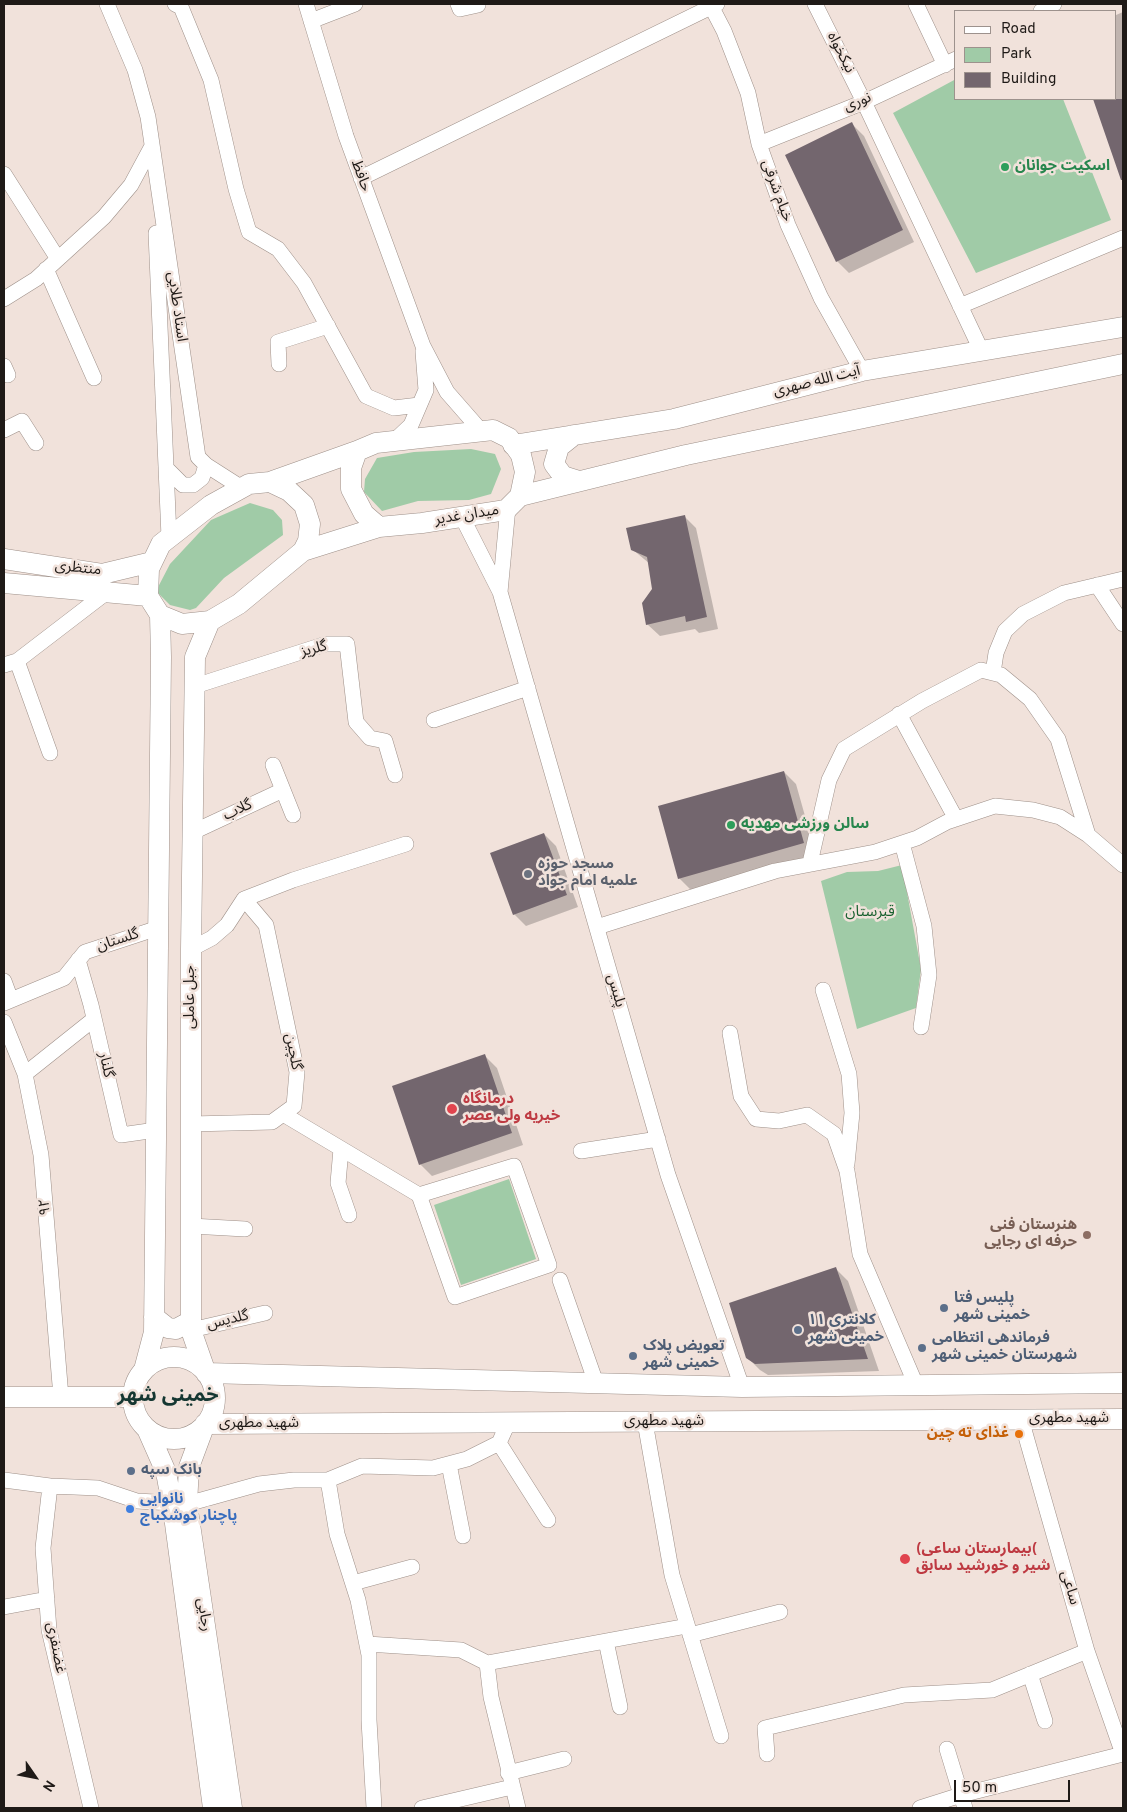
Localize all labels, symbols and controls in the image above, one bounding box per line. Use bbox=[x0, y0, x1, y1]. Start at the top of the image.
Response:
legend bbox=[954, 10, 1117, 100]
text: Road bbox=[1001, 20, 1036, 39]
street label: نیکخواه bbox=[822, 30, 858, 76]
text: Park bbox=[1001, 45, 1032, 64]
text: Building bbox=[1001, 70, 1056, 89]
street label: نوری bbox=[842, 89, 874, 117]
street label: حافظ bbox=[346, 158, 374, 194]
street label: خیام شرقی bbox=[756, 158, 796, 224]
place label: اسکیت جوانان bbox=[1015, 158, 1110, 176]
marker: اسکیت جوانان bbox=[999, 161, 1011, 173]
street label: استاد طلایی bbox=[162, 271, 190, 343]
street label: آیت الله صهری bbox=[772, 362, 862, 402]
street label: میدان غدیر bbox=[434, 502, 500, 530]
street label: منتظری bbox=[54, 558, 102, 580]
street label: گلریز bbox=[299, 638, 329, 662]
street label: گلاب bbox=[221, 796, 255, 826]
place label: سالن ورزشی مهدیه bbox=[741, 816, 869, 834]
marker: سالن ورزشی مهدیه bbox=[725, 819, 737, 831]
place label: مسجد حوزه علمیه امام جواد bbox=[538, 856, 638, 891]
marker: مسجد حوزه علمیه امام جواد bbox=[522, 868, 534, 880]
park label: قبرستان bbox=[845, 904, 895, 922]
street label: گلستان bbox=[94, 926, 142, 956]
street label: جبل عاملی bbox=[182, 965, 200, 1029]
street label: پلیس bbox=[602, 972, 628, 1010]
street label: گلچین bbox=[280, 1032, 304, 1072]
street label: گلنار bbox=[93, 1050, 117, 1080]
place label: درمانگاه خیریه ولی عصر bbox=[463, 1091, 560, 1126]
marker: درمانگاه خیریه ولی عصر bbox=[445, 1102, 459, 1116]
street label: ۹۲ bbox=[36, 1198, 56, 1216]
place label: هنرستان فنی حرفه ای رجایی bbox=[984, 1217, 1077, 1252]
marker: هنرستان فنی حرفه ای رجایی bbox=[1081, 1229, 1093, 1241]
place label: پلیس فتا خمینی شهر bbox=[954, 1290, 1030, 1325]
marker: پلیس فتا خمینی شهر bbox=[938, 1302, 950, 1314]
street label: گلدیس bbox=[205, 1307, 251, 1335]
place label: کلانتری ۱۱ خمینی شهر bbox=[808, 1312, 884, 1347]
marker: کلانتری ۱۱ خمینی شهر bbox=[792, 1324, 804, 1336]
place label: فرماندهی انتظامی شهرستان خمینی شهر bbox=[932, 1330, 1077, 1365]
place label: تعویض پلاک خمینی شهر bbox=[643, 1338, 725, 1373]
marker: فرماندهی انتظامی شهرستان خمینی شهر bbox=[916, 1342, 928, 1354]
marker: تعویض پلاک خمینی شهر bbox=[627, 1350, 639, 1362]
district label: خمینی شهر bbox=[117, 1385, 219, 1409]
street label: شهید مطهری bbox=[1029, 1410, 1109, 1428]
street label: شهید مطهری bbox=[624, 1413, 704, 1431]
street label: شهید مطهری bbox=[219, 1415, 299, 1433]
place label: غذای ته چین bbox=[927, 1425, 1009, 1443]
marker: غذای ته چین bbox=[1013, 1428, 1025, 1440]
place label: بانک سپه bbox=[141, 1462, 202, 1480]
marker: بانک سپه bbox=[125, 1465, 137, 1477]
place label: نانوایی پاچنار کوشکباج bbox=[140, 1491, 237, 1526]
marker: نانوایی پاچنار کوشکباج bbox=[124, 1503, 136, 1515]
place label: (بیمارستان ساعی( شیر و خورشید سابق bbox=[916, 1541, 1050, 1576]
marker: (بیمارستان ساعی( شیر و خورشید سابق bbox=[898, 1552, 912, 1566]
street label: ساعی bbox=[1056, 1569, 1082, 1607]
street label: رجایی bbox=[192, 1597, 214, 1633]
street label: غضنفری bbox=[41, 1621, 69, 1675]
north arrow bbox=[10, 1752, 60, 1802]
scale bar bbox=[957, 1770, 1073, 1802]
text: N bbox=[38, 1777, 58, 1794]
text: 50 m bbox=[962, 1779, 997, 1798]

